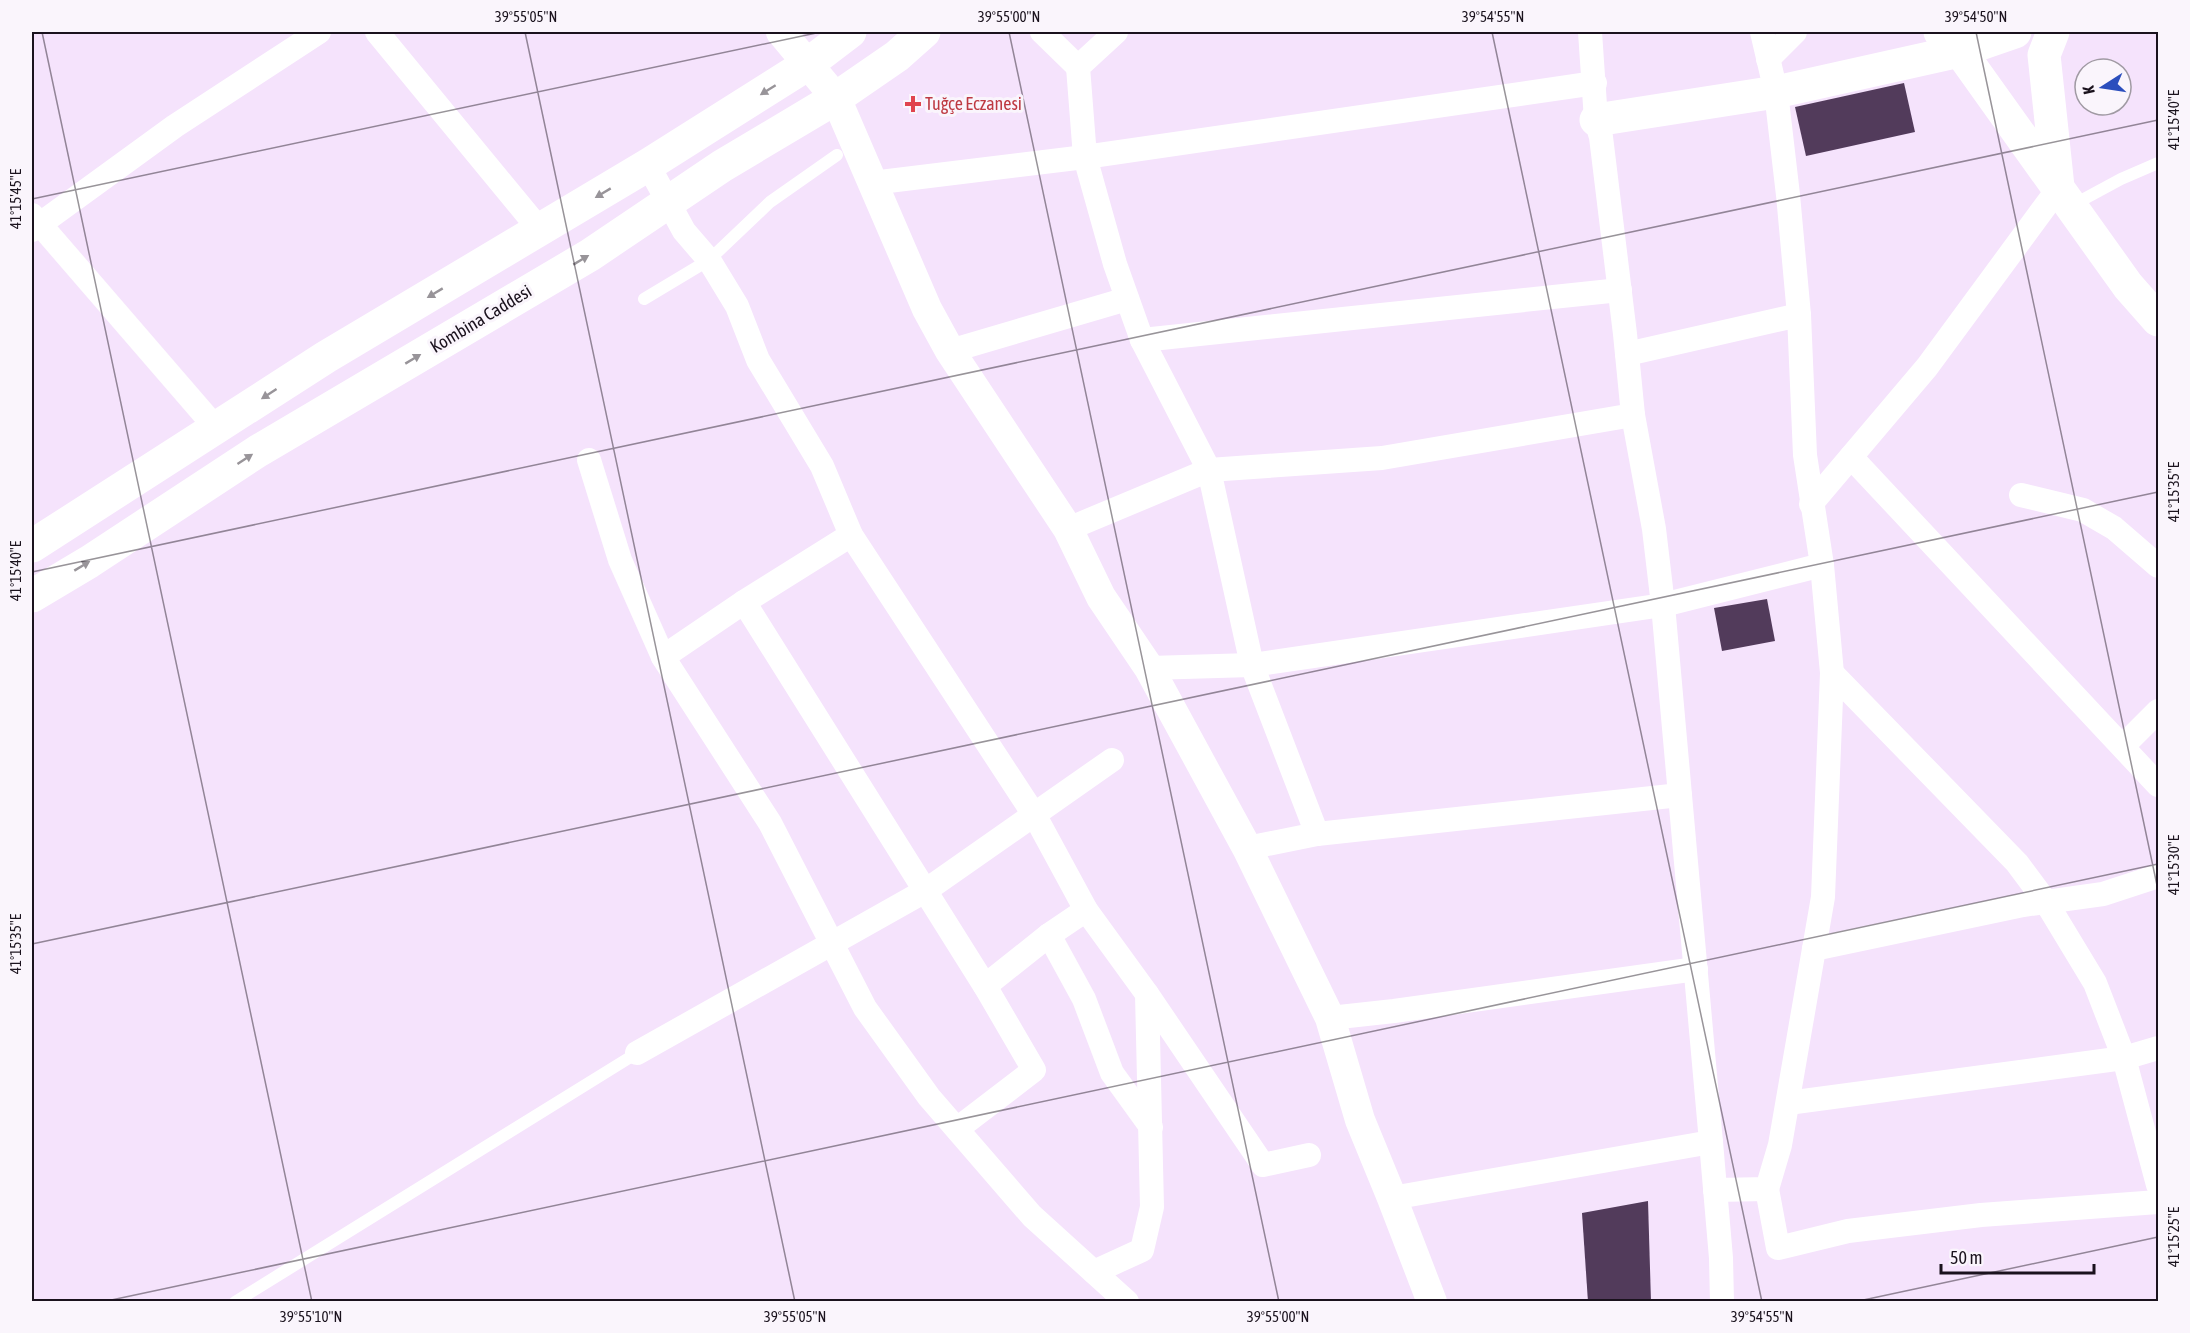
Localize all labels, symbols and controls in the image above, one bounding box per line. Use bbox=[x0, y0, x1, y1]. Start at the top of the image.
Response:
text: 39°55'05"N bbox=[495, 8, 557, 25]
text: 39°55'00"N bbox=[978, 8, 1040, 25]
text: 39°54'55"N bbox=[1462, 8, 1524, 25]
text: 39°54'50"N bbox=[1945, 8, 2007, 25]
north arrow bbox=[2073, 57, 2133, 117]
one-way arrow bbox=[760, 84, 776, 95]
text: K bbox=[2079, 84, 2098, 96]
text: 41°15'40"E bbox=[2165, 89, 2182, 150]
place label: Tuğçe Eczanesi bbox=[925, 93, 1022, 114]
marker: Tuğçe Eczanesi bbox=[906, 97, 920, 111]
text: 41°15'45"E bbox=[7, 168, 24, 229]
one-way arrow bbox=[594, 188, 611, 198]
one-way arrow bbox=[572, 256, 589, 266]
street label: Kombina Caddesi bbox=[426, 280, 535, 357]
one-way arrow bbox=[427, 287, 443, 298]
one-way arrow bbox=[405, 354, 421, 365]
one-way arrow bbox=[260, 389, 277, 400]
one-way arrow bbox=[237, 454, 253, 465]
text: 41°15'35"E bbox=[2165, 461, 2182, 522]
text: 41°15'40"E bbox=[7, 540, 24, 601]
one-way arrow bbox=[74, 561, 91, 571]
text: 41°15'30"E bbox=[2165, 834, 2182, 895]
text: 41°15'35"E bbox=[7, 913, 24, 974]
text: 41°15'25"E bbox=[2165, 1206, 2182, 1267]
scale bar bbox=[1941, 1237, 2094, 1275]
text: 50 m bbox=[1950, 1247, 1982, 1268]
text: 39°55'10"N bbox=[280, 1308, 342, 1325]
text: 39°55'05"N bbox=[764, 1308, 826, 1325]
text: 39°55'00"N bbox=[1247, 1308, 1309, 1325]
text: 39°54'55"N bbox=[1731, 1308, 1793, 1325]

